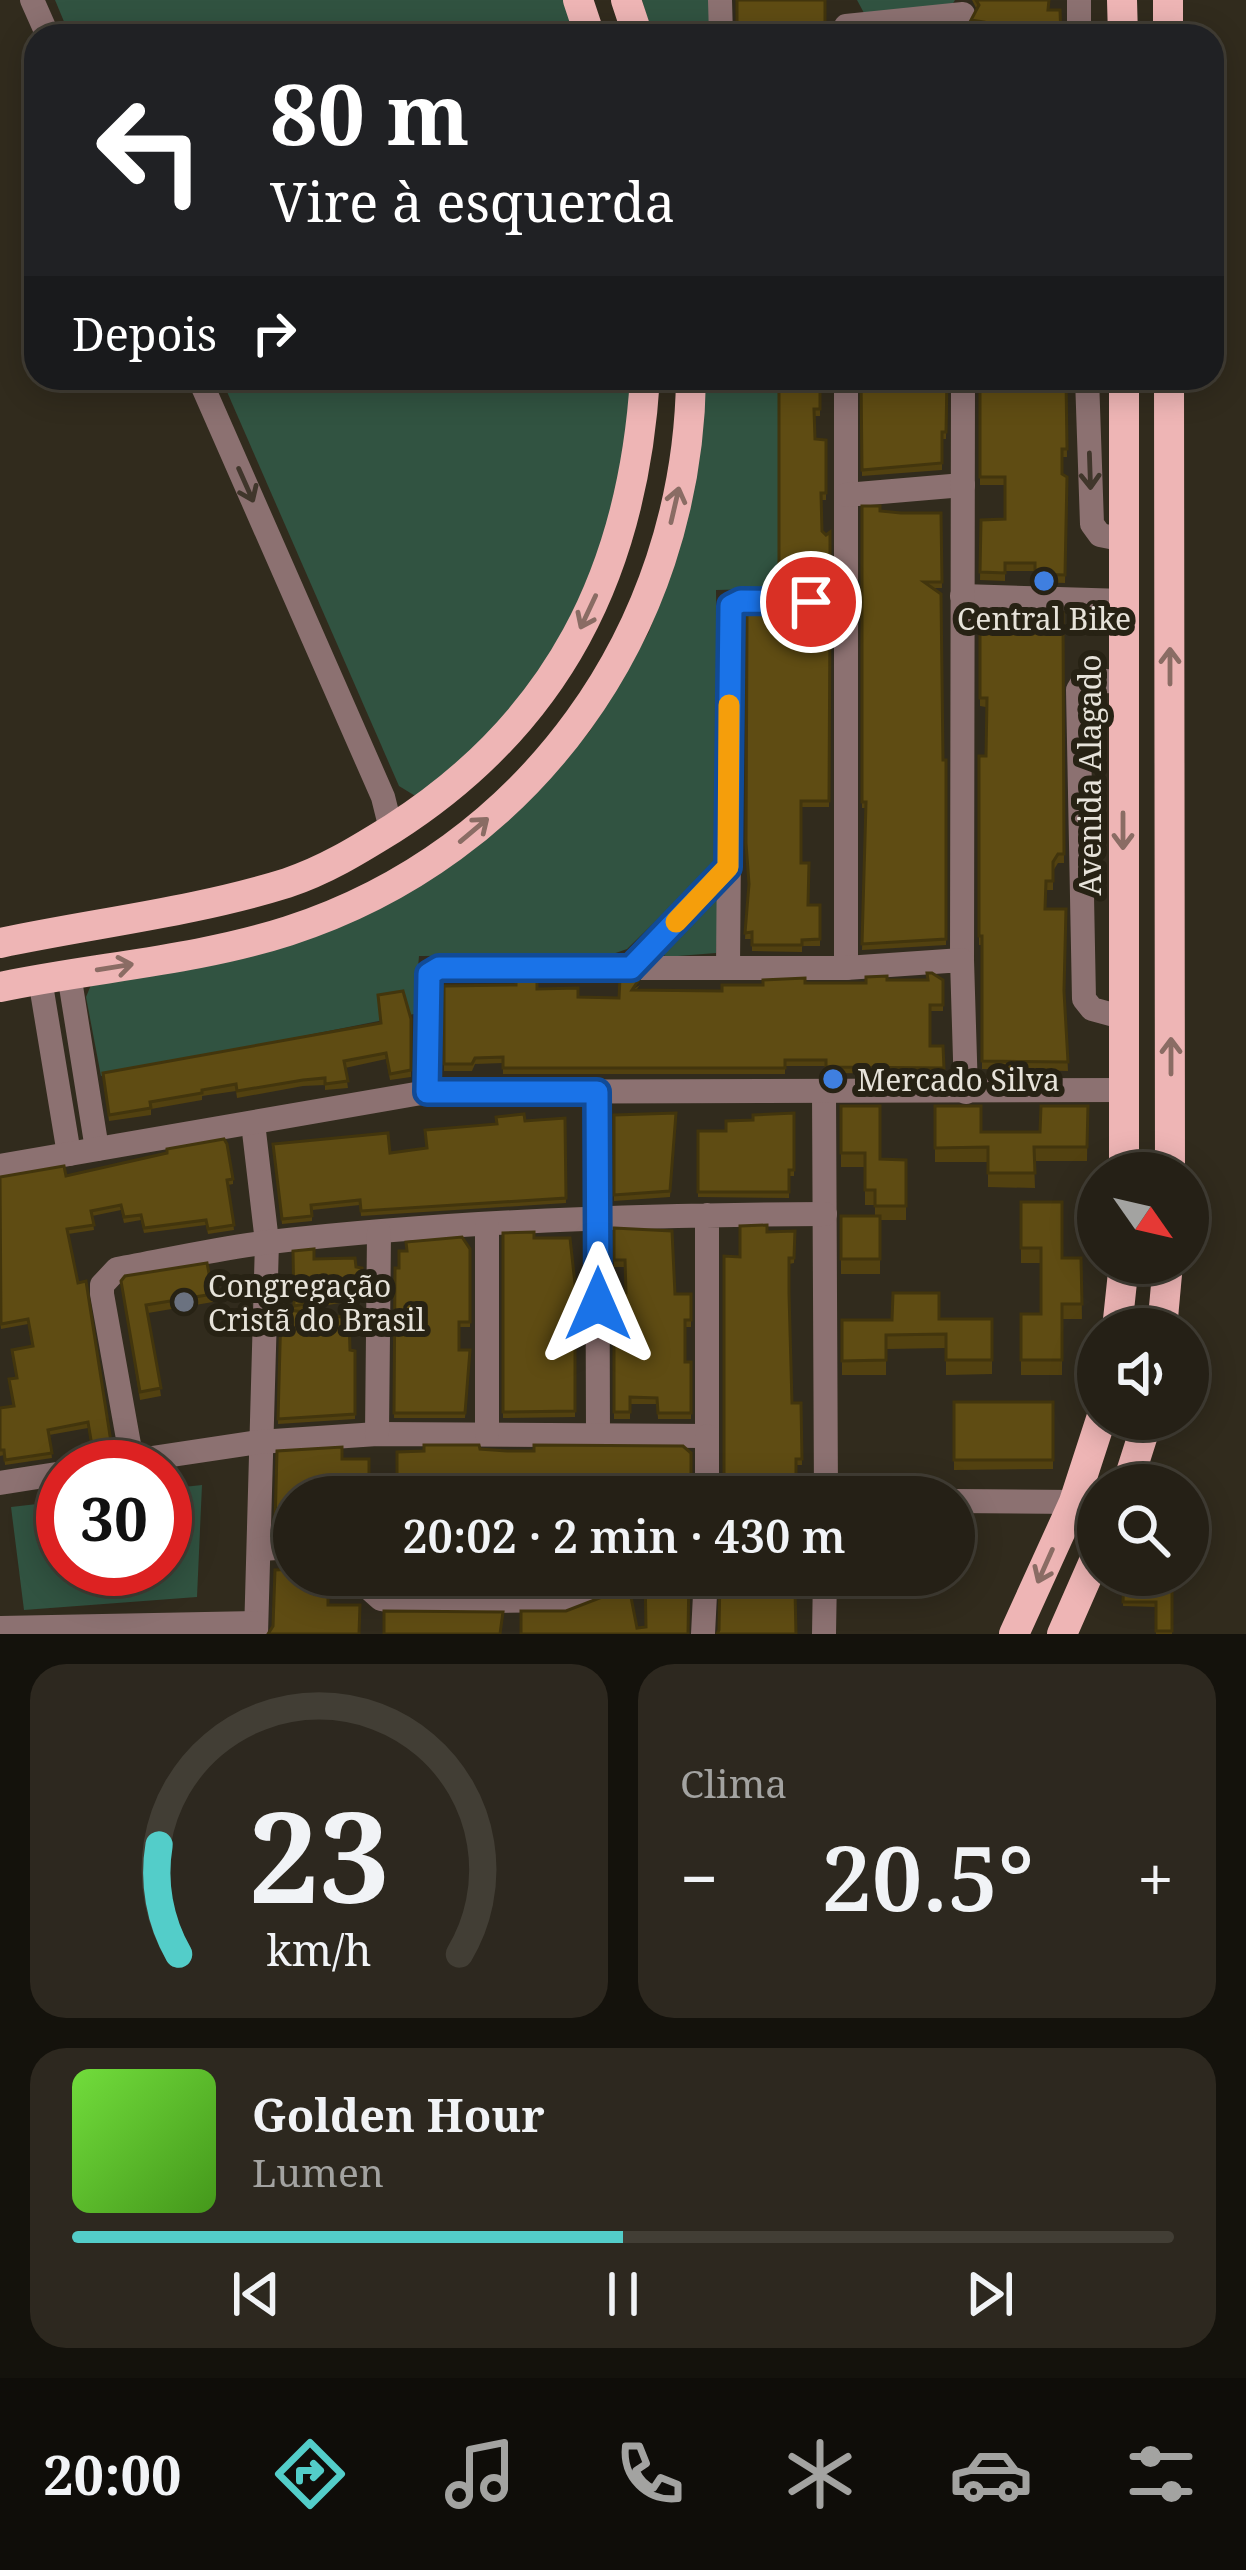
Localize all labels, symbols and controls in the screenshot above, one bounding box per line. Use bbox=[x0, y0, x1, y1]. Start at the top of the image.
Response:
text: 80 m bbox=[270, 55, 470, 170]
icon: left bbox=[72, 72, 228, 228]
text: Vire à esquerda bbox=[270, 164, 675, 238]
icon: right bbox=[241, 300, 307, 366]
text: Depois bbox=[72, 303, 217, 364]
one-way arrow bbox=[1079, 451, 1102, 490]
one-way arrow bbox=[236, 466, 258, 502]
one-way arrow bbox=[665, 487, 688, 525]
pin bbox=[760, 551, 862, 653]
marker: Central Bike bbox=[1031, 568, 1057, 594]
icon: arrive bbox=[778, 569, 844, 635]
one-way arrow bbox=[576, 593, 598, 629]
place label: Central Bike bbox=[957, 598, 1131, 639]
one-way arrow bbox=[1159, 647, 1181, 686]
street label: Avenida Alagado bbox=[1069, 655, 1110, 895]
one-way arrow bbox=[1112, 811, 1134, 850]
one-way arrow bbox=[458, 816, 489, 844]
one-way arrow bbox=[95, 955, 134, 978]
one-way arrow bbox=[1160, 1037, 1182, 1076]
place label: Mercado Silva bbox=[857, 1059, 1060, 1100]
marker: Mercado Silva bbox=[820, 1066, 846, 1092]
north arrow bbox=[1077, 1152, 1209, 1284]
map controls bbox=[1077, 1152, 1209, 1596]
position arrow bbox=[535, 1241, 661, 1367]
place label: Congregação Cristã do Brasil bbox=[208, 1265, 425, 1340]
marker: Congregação Cristã do Brasil bbox=[171, 1289, 197, 1315]
button: sound bbox=[1077, 1308, 1209, 1440]
speed limit sign: 30 bbox=[36, 1440, 192, 1596]
button: search bbox=[1077, 1464, 1209, 1596]
text: 20:02 · 2 min · 430 m bbox=[402, 1505, 846, 1566]
one-way arrow bbox=[1033, 1548, 1055, 1584]
text: Clima bbox=[680, 1756, 787, 1809]
text: 23 bbox=[248, 1770, 390, 1940]
text: 20.5° bbox=[821, 1815, 1034, 1937]
text: − bbox=[680, 1832, 718, 1922]
text: + bbox=[1137, 1832, 1174, 1922]
text: km/h bbox=[266, 1920, 372, 1979]
text: Golden Hour bbox=[252, 2084, 545, 2145]
text: Lumen bbox=[252, 2145, 384, 2198]
icon: previous bbox=[223, 2261, 289, 2327]
icon: pause bbox=[590, 2261, 656, 2327]
icon: next bbox=[957, 2261, 1023, 2327]
icon: directions bbox=[268, 2432, 352, 2516]
icon: music bbox=[438, 2432, 522, 2516]
icon: phone bbox=[608, 2432, 692, 2516]
icon: climate bbox=[778, 2432, 862, 2516]
icon: car bbox=[949, 2432, 1033, 2516]
icon: filters bbox=[1119, 2432, 1203, 2516]
text: 20:00 bbox=[43, 2437, 182, 2511]

